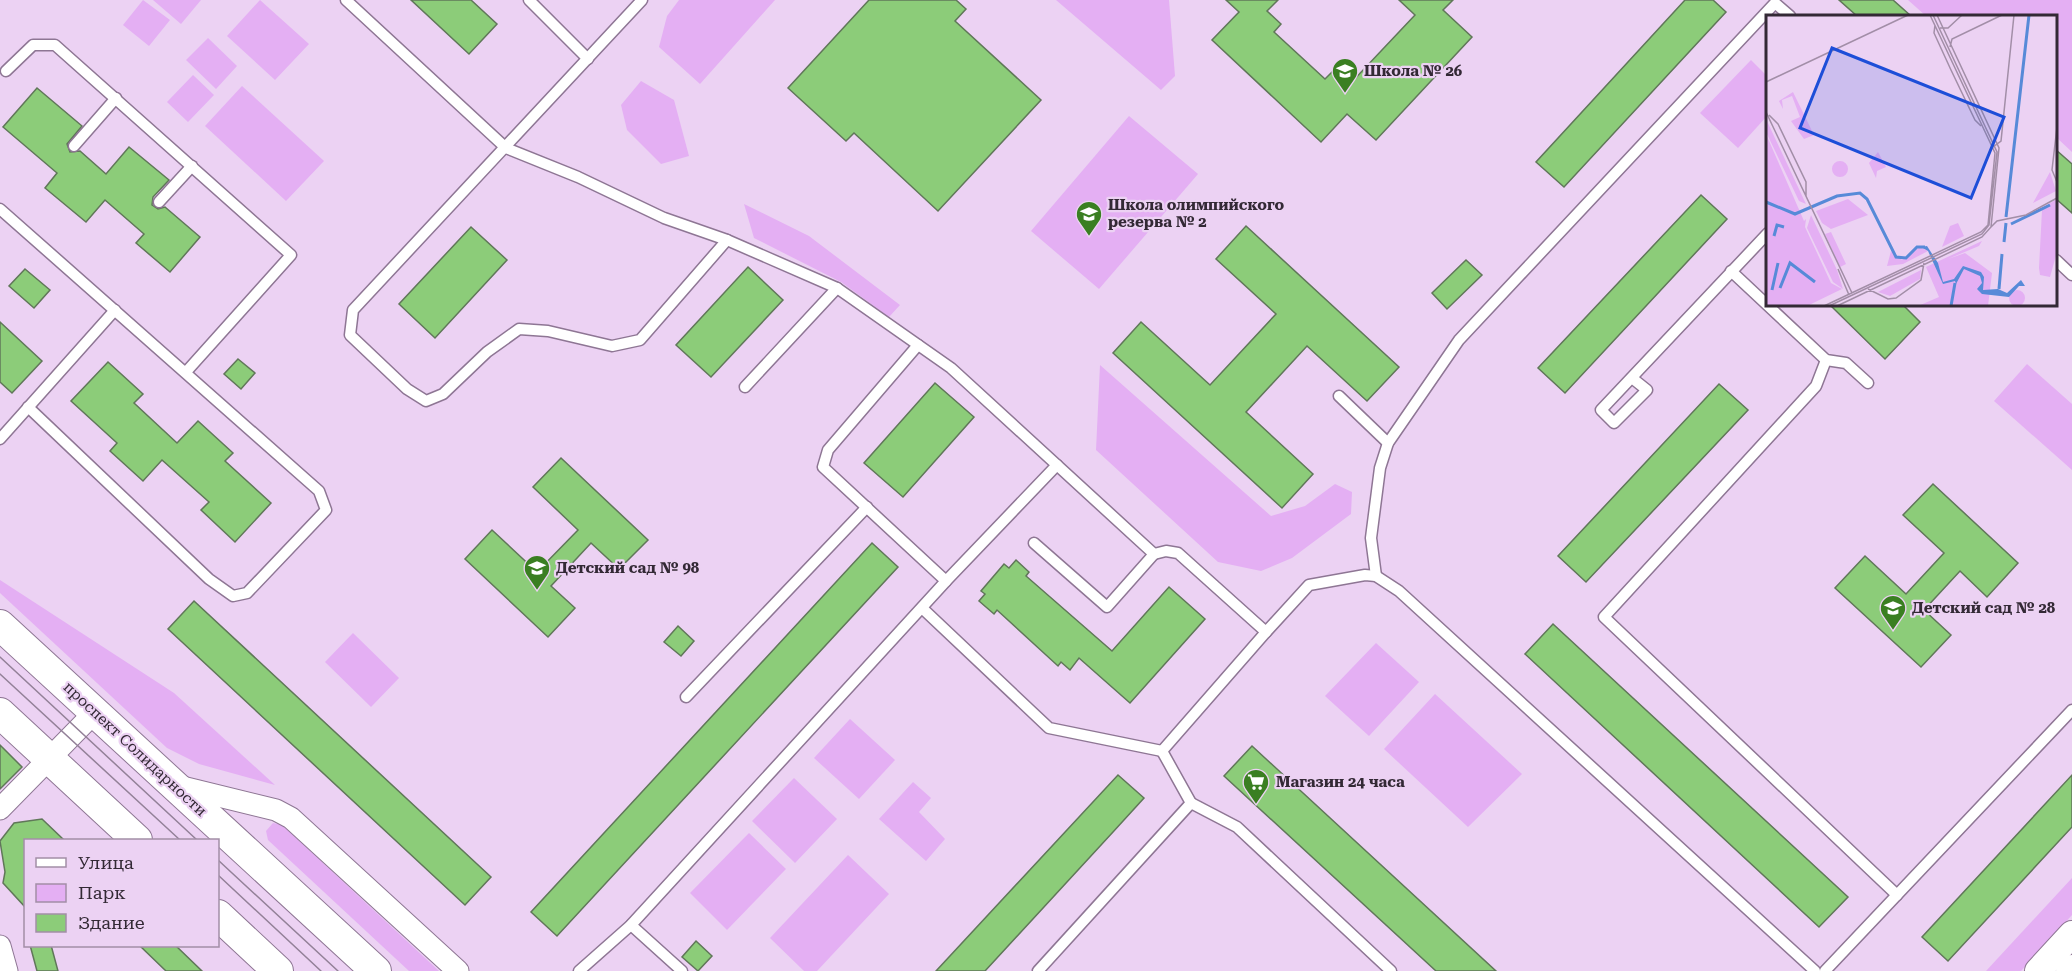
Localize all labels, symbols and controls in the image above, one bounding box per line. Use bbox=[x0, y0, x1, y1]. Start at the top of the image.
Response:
inset map bbox=[1766, 15, 2057, 306]
school or university icon: Школа № 26 bbox=[1330, 56, 1360, 94]
place label: Школа № 26 bbox=[1364, 62, 1463, 80]
place label: Школа олимпийского резерва № 2 bbox=[1108, 196, 1285, 231]
school or university icon: Школа олимпийского резерва № 2 bbox=[1074, 199, 1104, 237]
school or university icon: Детский сад № 98 bbox=[522, 553, 552, 591]
place label: Детский сад № 98 bbox=[556, 559, 700, 577]
school or university icon: Детский сад № 28 bbox=[1878, 593, 1908, 631]
place label: Детский сад № 28 bbox=[1912, 599, 2056, 617]
street label: проспект Солидарности bbox=[60, 678, 210, 820]
supermarket icon: Магазин 24 часа bbox=[1241, 767, 1271, 805]
place label: Магазин 24 часа bbox=[1276, 773, 1405, 791]
legend bbox=[24, 839, 219, 947]
text: Улица bbox=[78, 852, 134, 873]
text: Парк bbox=[78, 882, 126, 903]
text: Здание bbox=[78, 912, 145, 933]

